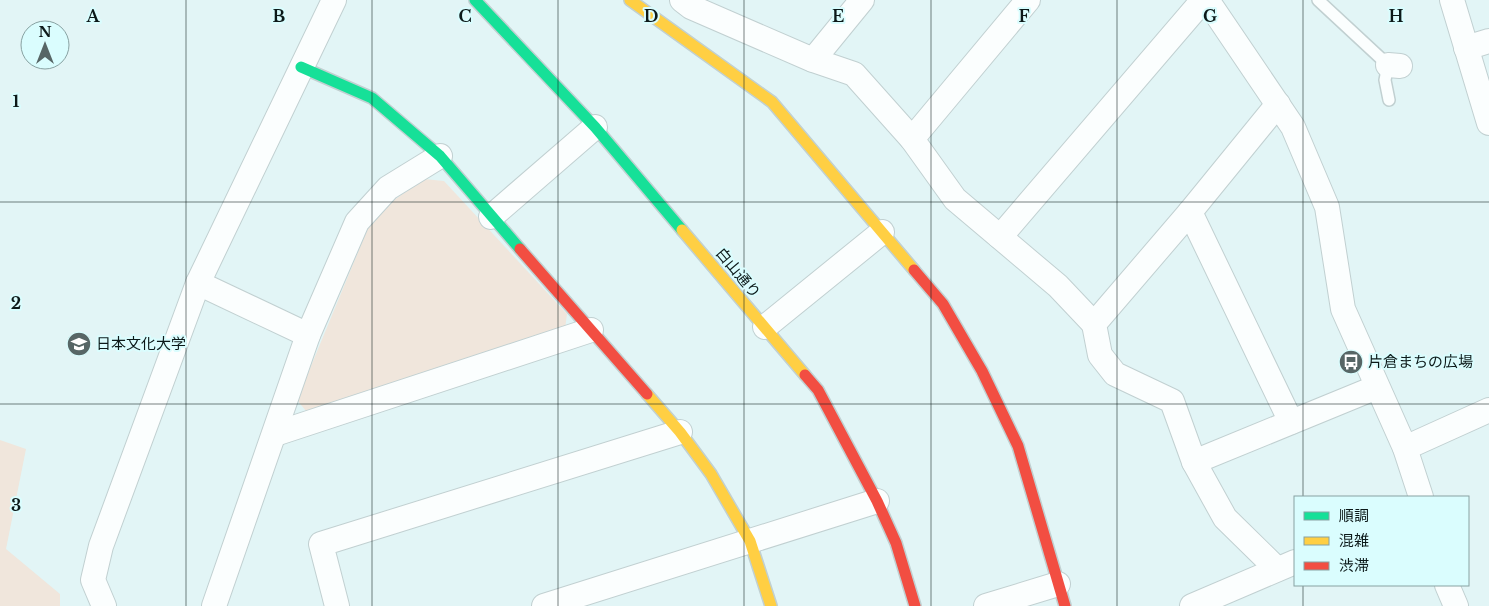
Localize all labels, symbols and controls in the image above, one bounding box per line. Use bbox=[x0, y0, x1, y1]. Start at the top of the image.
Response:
text: A bbox=[86, 6, 101, 26]
text: B bbox=[273, 6, 286, 26]
text: C bbox=[458, 6, 472, 26]
text: D bbox=[644, 6, 658, 26]
text: E bbox=[832, 6, 844, 26]
text: F bbox=[1018, 6, 1030, 26]
text: G bbox=[1203, 6, 1217, 26]
text: H bbox=[1388, 6, 1404, 26]
north arrow bbox=[20, 20, 70, 70]
text: N bbox=[38, 23, 52, 41]
text: 1 bbox=[13, 91, 20, 111]
street label: 白山通り bbox=[712, 244, 765, 302]
text: 2 bbox=[11, 293, 21, 313]
school or university icon: 日本文化大学 bbox=[66, 331, 92, 357]
place label: 日本文化大学 bbox=[96, 334, 186, 353]
bus stop icon: 片倉まちの広場 bbox=[1338, 349, 1364, 375]
place label: 片倉まちの広場 bbox=[1368, 352, 1473, 371]
text: 3 bbox=[11, 495, 21, 515]
legend bbox=[1294, 496, 1469, 586]
text: 順調 bbox=[1339, 506, 1369, 525]
text: 混雑 bbox=[1339, 531, 1369, 550]
text: 渋滞 bbox=[1339, 556, 1369, 575]

